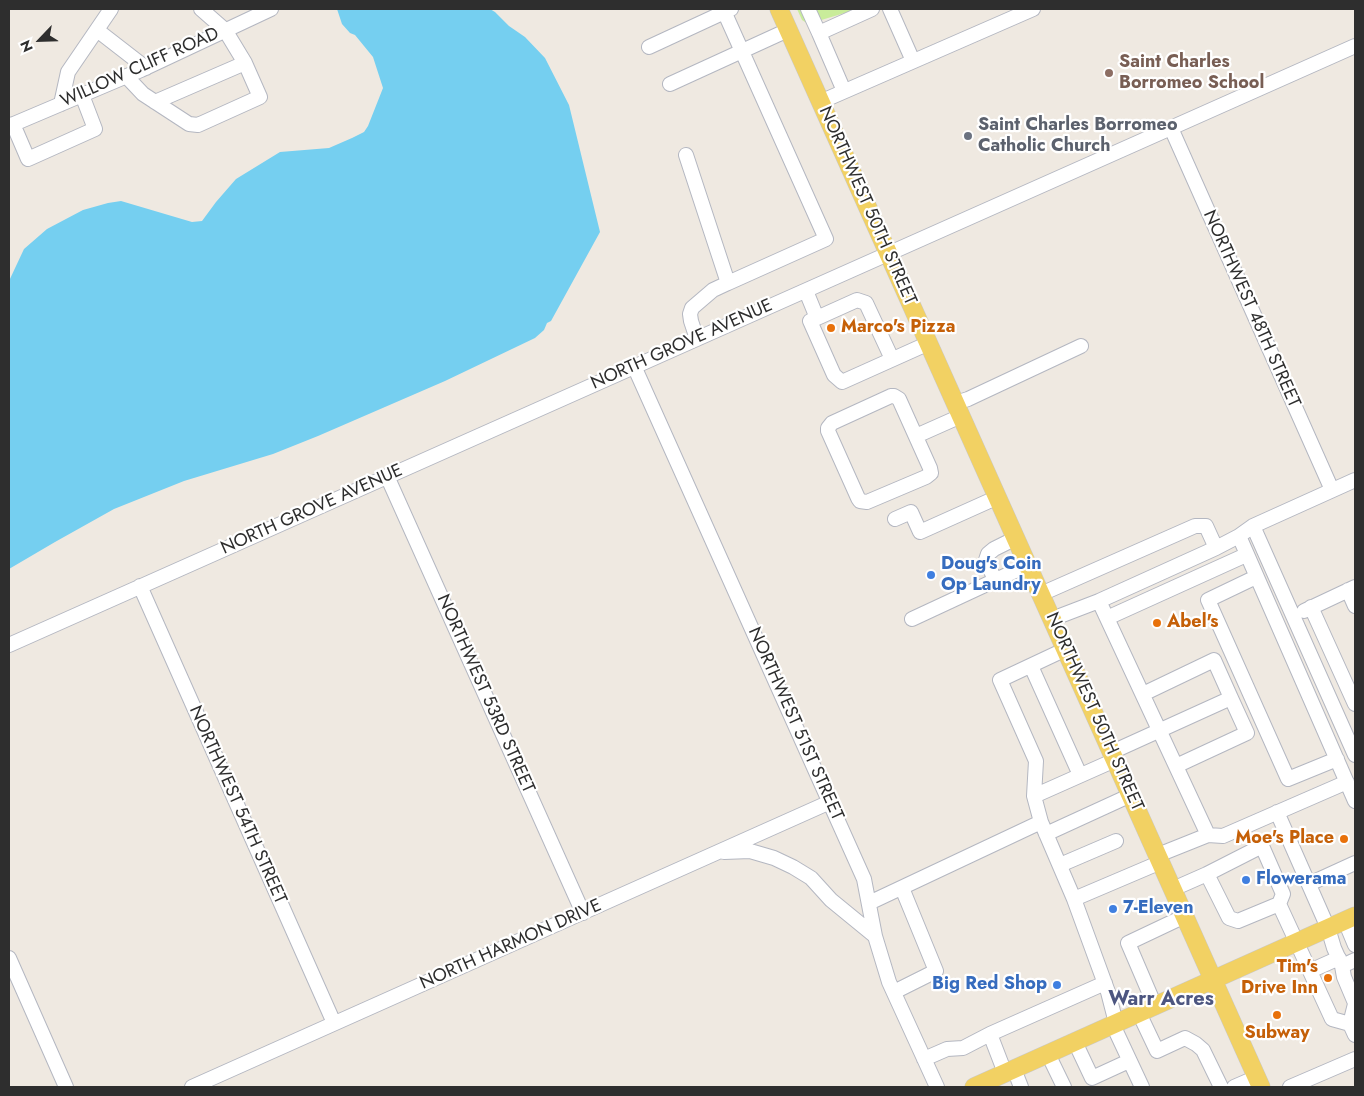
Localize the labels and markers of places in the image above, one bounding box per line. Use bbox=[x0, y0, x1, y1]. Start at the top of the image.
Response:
place label: Saint Charles Borromeo School bbox=[1119, 52, 1264, 94]
marker: Saint Charles Borromeo School bbox=[1103, 67, 1115, 79]
place label: Saint Charles Borromeo Catholic Church bbox=[978, 115, 1178, 158]
marker: Saint Charles Borromeo Catholic Church bbox=[962, 130, 974, 142]
place label: Marco's Pizza bbox=[841, 317, 955, 339]
marker: Marco's Pizza bbox=[825, 322, 837, 334]
place label: Doug's Coin Op Laundry bbox=[941, 554, 1041, 596]
marker: Doug's Coin Op Laundry bbox=[925, 569, 937, 581]
place label: Abel's bbox=[1167, 612, 1218, 634]
marker: Abel's bbox=[1151, 617, 1163, 629]
place label: Moe's Place bbox=[1235, 828, 1334, 850]
marker: Moe's Place bbox=[1338, 833, 1350, 845]
place label: Flowerama bbox=[1256, 869, 1346, 891]
marker: Flowerama bbox=[1240, 874, 1252, 886]
place label: 7-Eleven bbox=[1123, 898, 1193, 920]
marker: 7-Eleven bbox=[1107, 903, 1119, 915]
place label: Tim's Drive Inn bbox=[1241, 957, 1318, 1000]
marker: Tim's Drive Inn bbox=[1322, 972, 1334, 984]
place label: Big Red Shop bbox=[932, 974, 1047, 996]
marker: Big Red Shop bbox=[1051, 979, 1063, 991]
marker: Subway bbox=[1271, 1009, 1283, 1021]
place label: Subway bbox=[1244, 1023, 1310, 1045]

